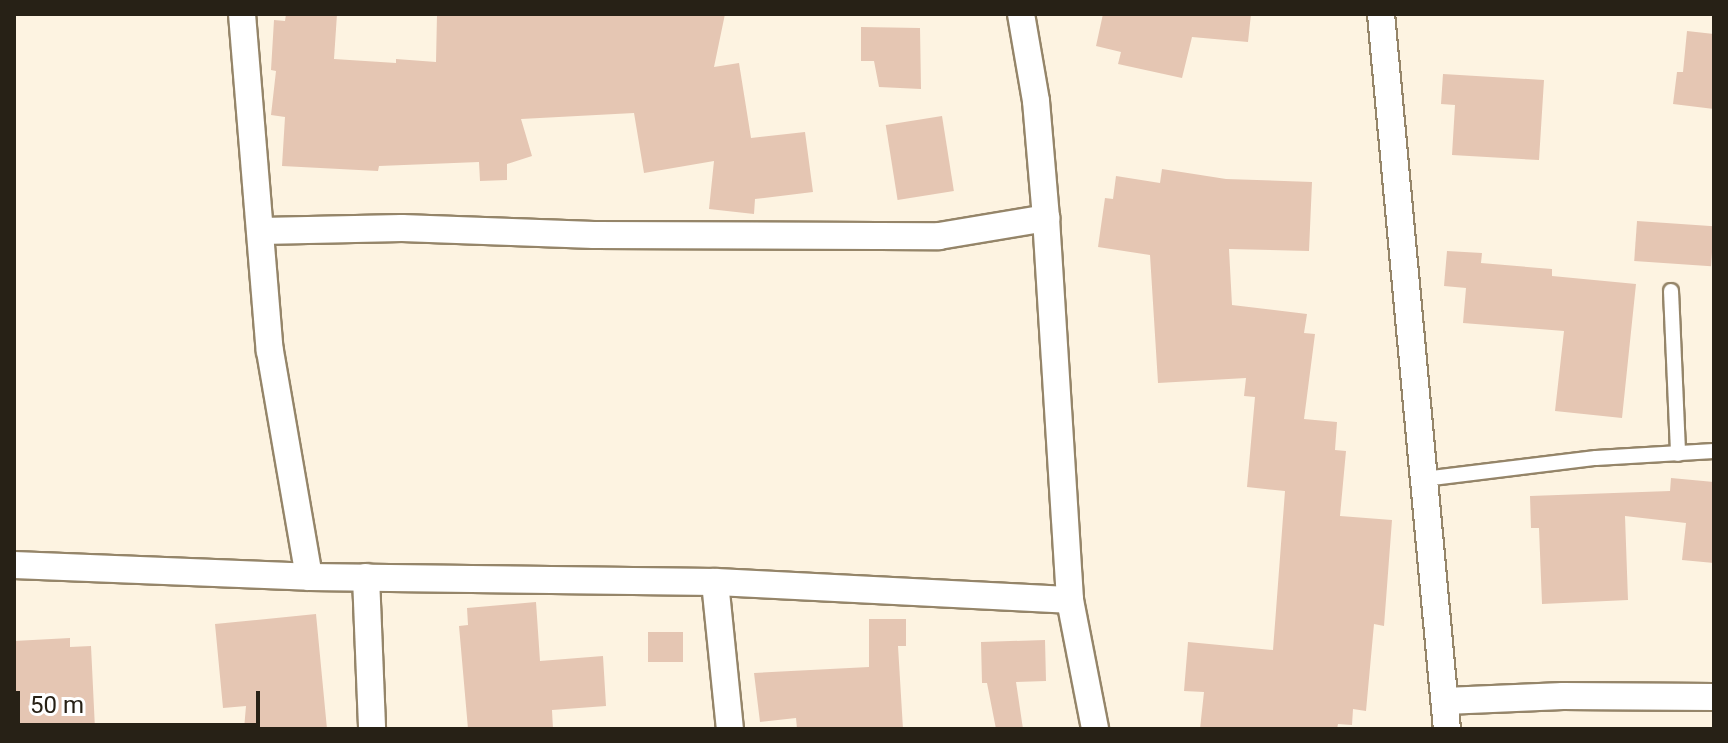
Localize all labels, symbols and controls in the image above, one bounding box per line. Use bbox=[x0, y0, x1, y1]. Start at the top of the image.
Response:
scale bar bbox=[20, 675, 264, 725]
text: 50 m bbox=[30, 691, 84, 719]

